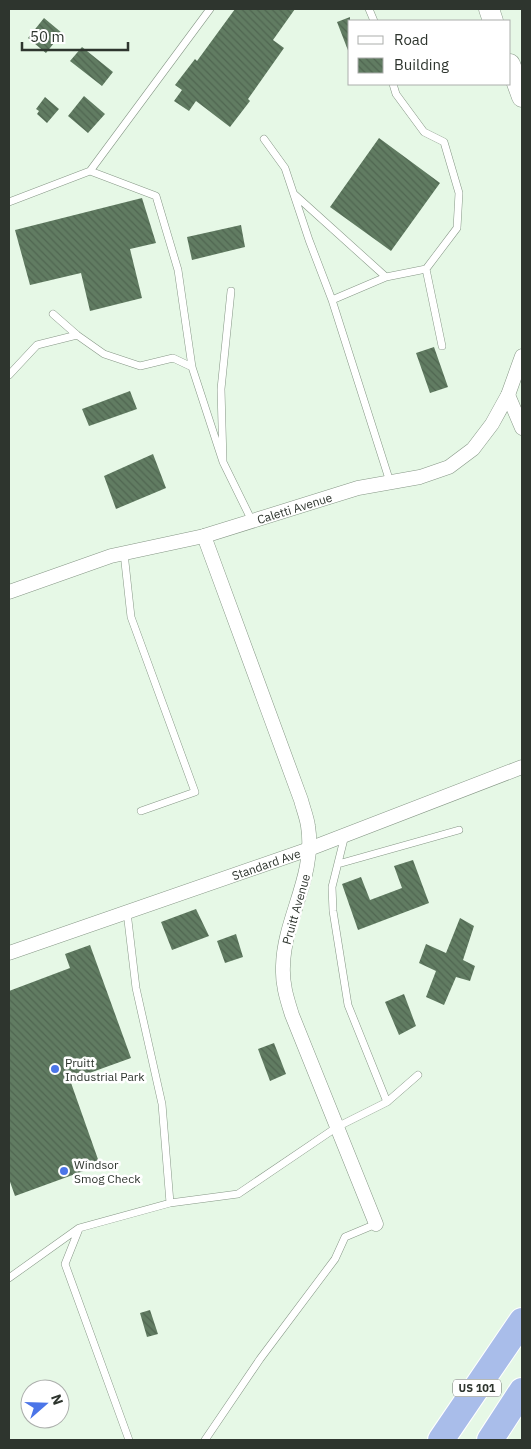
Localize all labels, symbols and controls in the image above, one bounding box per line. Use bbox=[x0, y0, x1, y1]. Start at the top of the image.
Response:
scale bar bbox=[22, 20, 129, 52]
legend bbox=[348, 20, 511, 85]
text: 50 m bbox=[30, 27, 65, 46]
text: Road bbox=[394, 30, 429, 49]
text: Building bbox=[394, 55, 449, 74]
street label: Caletti Avenue bbox=[255, 489, 334, 527]
street label: Standard Ave bbox=[230, 845, 303, 883]
street label: Pruitt Avenue bbox=[279, 872, 313, 946]
place label: Pruitt Industrial Park bbox=[65, 1055, 145, 1084]
marker: Pruitt Industrial Park bbox=[49, 1063, 61, 1075]
place label: Windsor Smog Check bbox=[74, 1157, 141, 1186]
marker: Windsor Smog Check bbox=[58, 1165, 70, 1177]
north arrow bbox=[20, 1379, 70, 1429]
road number: US 101 bbox=[453, 1380, 501, 1396]
text: N bbox=[47, 1392, 67, 1407]

